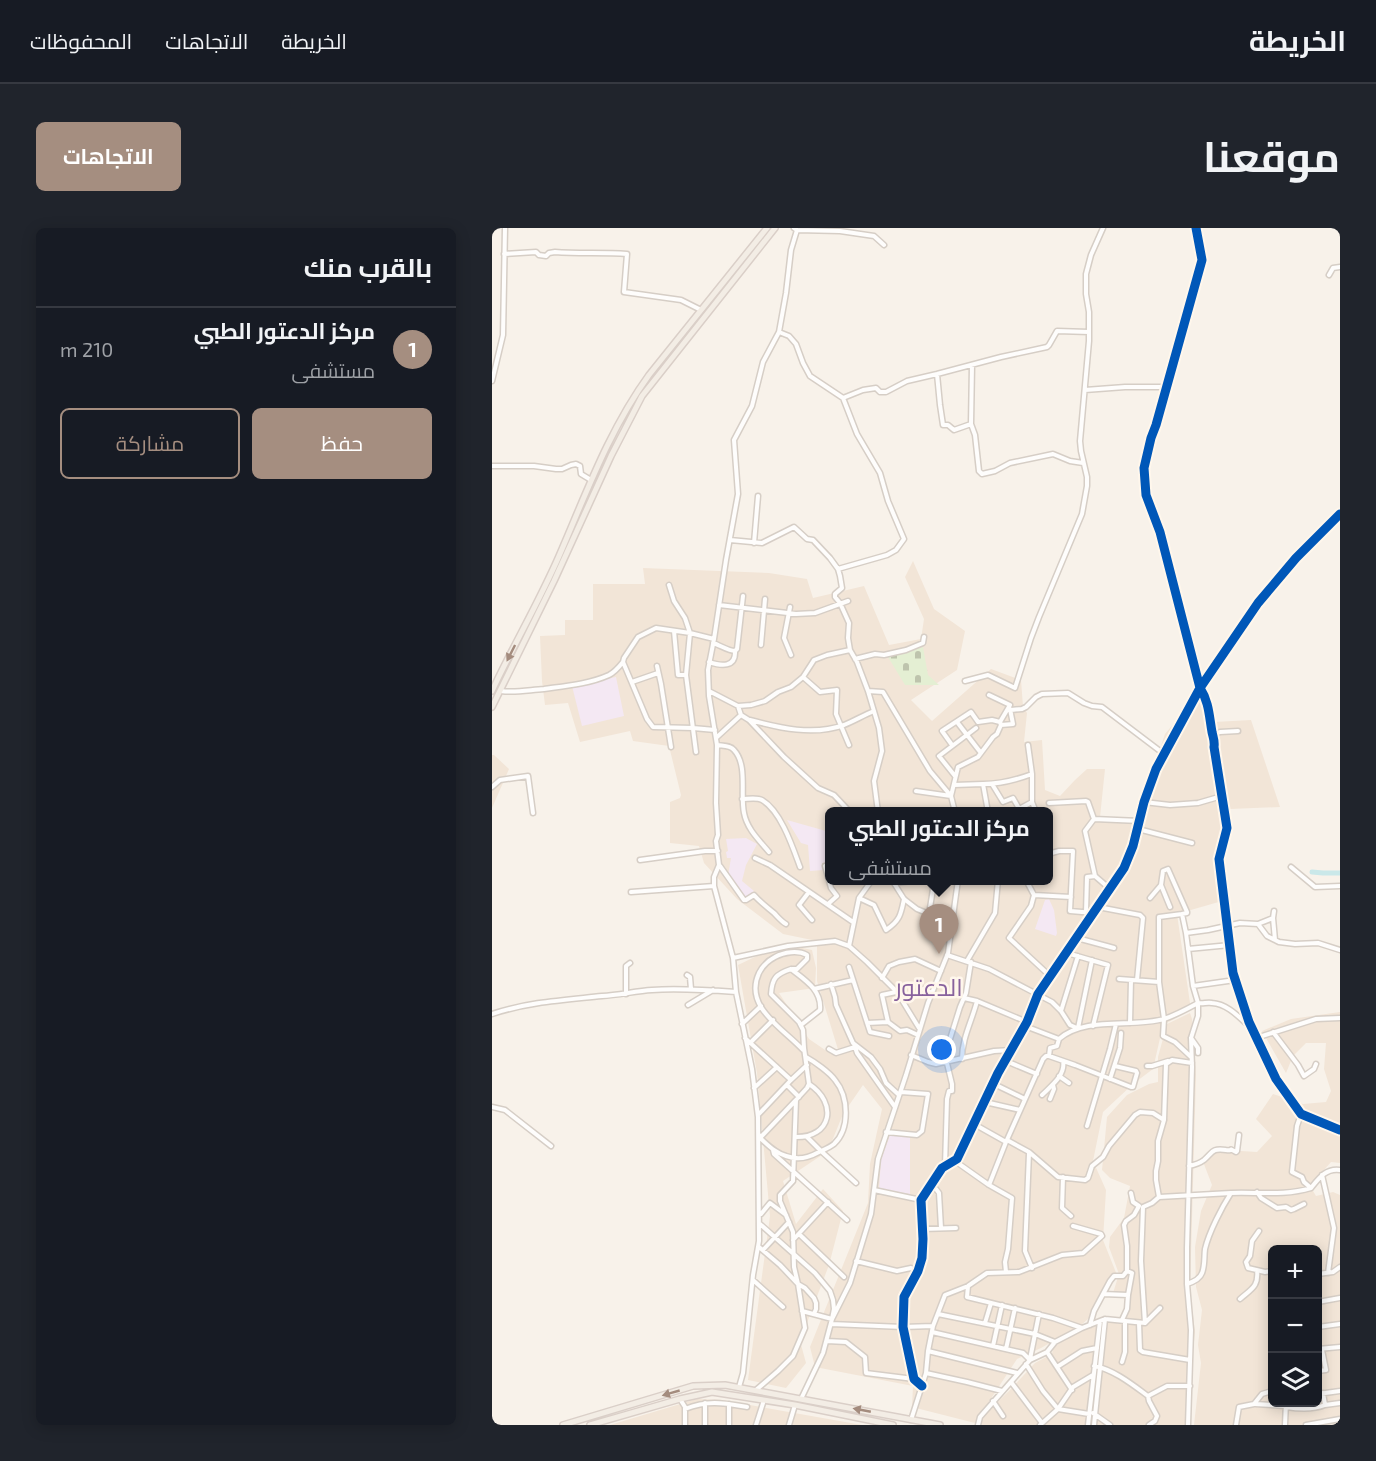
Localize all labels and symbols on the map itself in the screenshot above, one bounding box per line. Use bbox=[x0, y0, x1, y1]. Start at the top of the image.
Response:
one-way arrow bbox=[506, 645, 516, 662]
pin: 1 bbox=[920, 904, 958, 954]
district label: الدعتور bbox=[893, 972, 963, 1001]
your location bbox=[927, 1035, 956, 1064]
one-way arrow bbox=[662, 1389, 680, 1398]
one-way arrow bbox=[853, 1405, 872, 1414]

